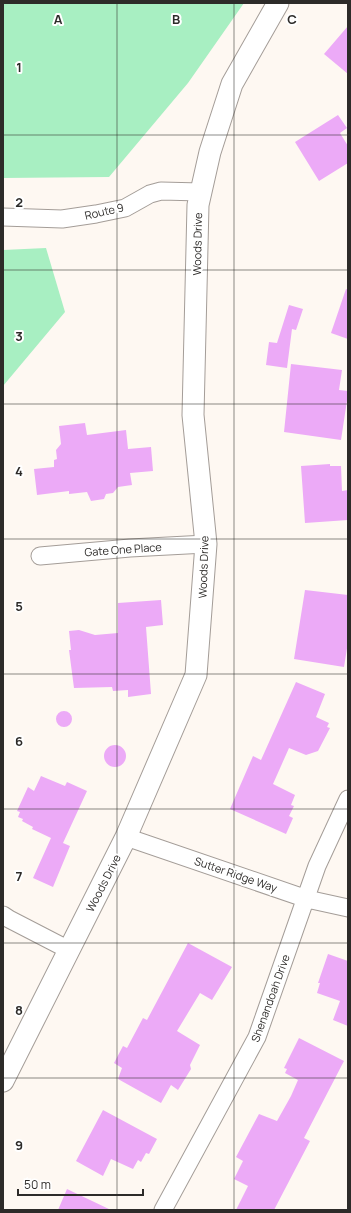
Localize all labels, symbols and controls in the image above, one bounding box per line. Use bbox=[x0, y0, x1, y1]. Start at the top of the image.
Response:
text: A bbox=[54, 10, 63, 28]
text: B bbox=[172, 10, 180, 28]
text: C bbox=[287, 10, 297, 28]
text: 1 bbox=[16, 58, 22, 76]
text: 2 bbox=[15, 193, 23, 211]
street label: Route 9 bbox=[83, 199, 125, 223]
street label: Woods Drive bbox=[189, 212, 205, 276]
text: 3 bbox=[15, 327, 23, 345]
text: 4 bbox=[15, 462, 23, 480]
street label: Woods Drive bbox=[194, 535, 212, 599]
street label: Gate One Place bbox=[84, 539, 163, 559]
text: 5 bbox=[15, 597, 23, 615]
text: 6 bbox=[15, 732, 23, 750]
street label: Woods Drive bbox=[82, 851, 124, 914]
street label: Sutter Ridge Way bbox=[193, 853, 280, 895]
text: 7 bbox=[16, 867, 23, 885]
street label: Shenandoah Drive bbox=[247, 952, 293, 1044]
text: 8 bbox=[15, 1001, 23, 1019]
text: 9 bbox=[15, 1136, 23, 1154]
scale bar bbox=[18, 1171, 143, 1197]
text: 50 m bbox=[24, 1176, 51, 1193]

